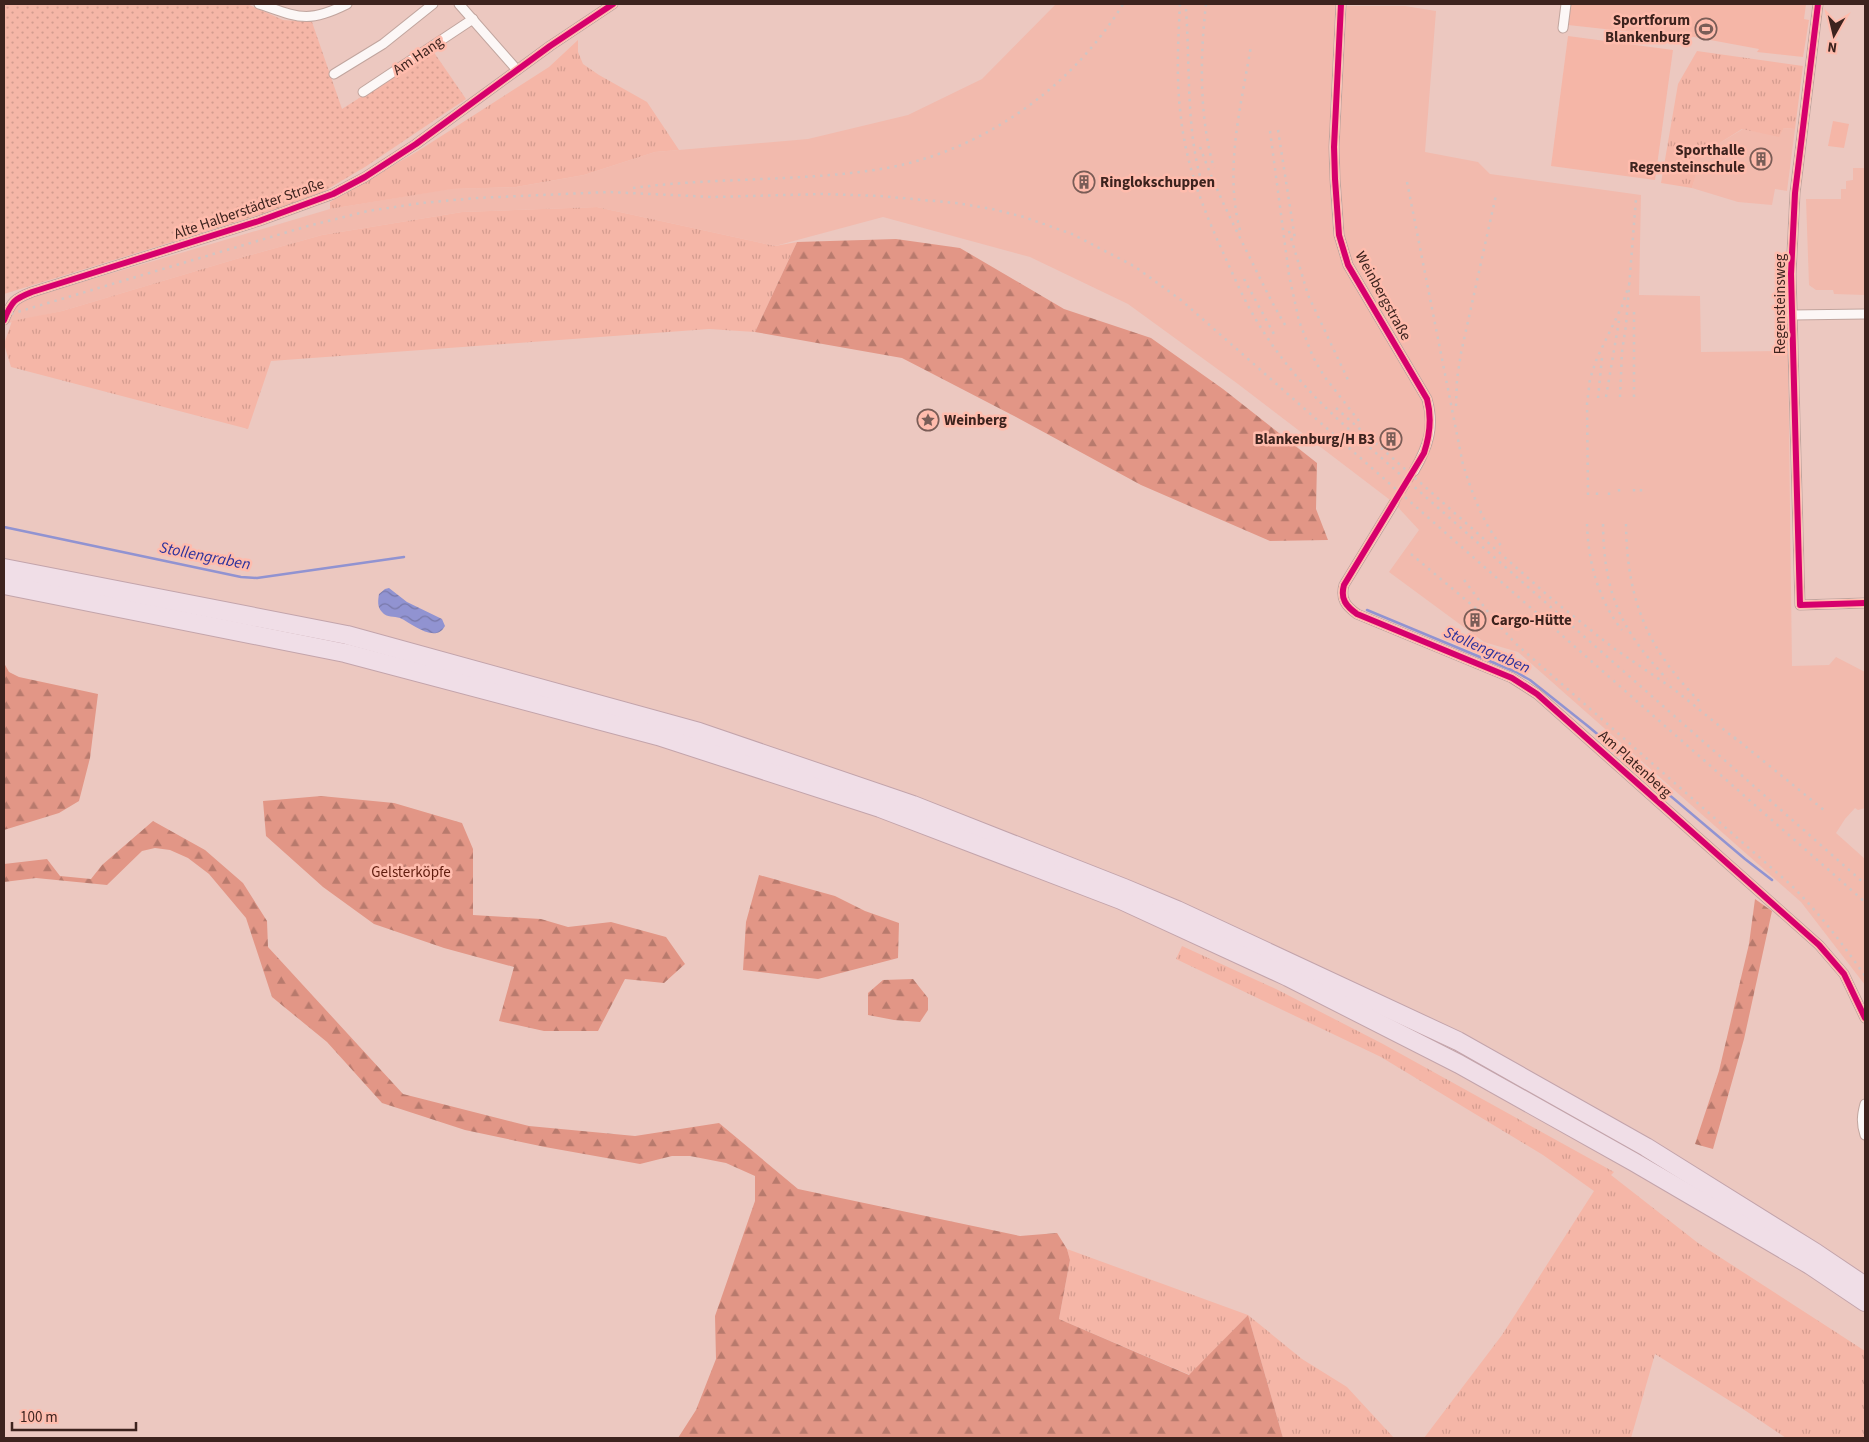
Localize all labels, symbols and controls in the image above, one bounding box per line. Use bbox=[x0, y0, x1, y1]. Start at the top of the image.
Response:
place label: Sportforum Blankenburg bbox=[1605, 10, 1690, 48]
north arrow bbox=[1809, 10, 1859, 60]
sports icon: Sportforum Blankenburg bbox=[1694, 17, 1718, 41]
street label: Am Hang bbox=[389, 31, 448, 81]
text: N bbox=[1826, 36, 1838, 57]
place label: Sporthalle Regensteinschule bbox=[1629, 140, 1745, 178]
building icon: Sporthalle Regensteinschule bbox=[1749, 147, 1773, 171]
building icon: Ringlokschuppen bbox=[1072, 170, 1096, 194]
place label: Ringlokschuppen bbox=[1100, 172, 1215, 193]
street label: Alte Halberstädter Straße bbox=[171, 173, 327, 245]
street label: Weinbergstraße bbox=[1350, 248, 1416, 344]
street label: Regensteinsweg bbox=[1770, 253, 1791, 354]
place icon: Weinberg bbox=[916, 408, 940, 432]
place label: Weinberg bbox=[944, 410, 1007, 431]
building icon: Blankenburg/H B3 bbox=[1379, 427, 1403, 451]
place label: Blankenburg/H B3 bbox=[1254, 429, 1375, 450]
water label: Stollengraben bbox=[158, 536, 252, 576]
building icon: Cargo-Hütte bbox=[1463, 608, 1487, 632]
place label: Cargo-Hütte bbox=[1491, 610, 1572, 631]
water label: Stollengraben bbox=[1440, 621, 1534, 679]
street label: Am Platenberg bbox=[1594, 725, 1677, 803]
park label: Gelsterköpfe bbox=[371, 862, 451, 883]
scale bar bbox=[12, 1400, 136, 1432]
text: 100 m bbox=[20, 1407, 58, 1428]

